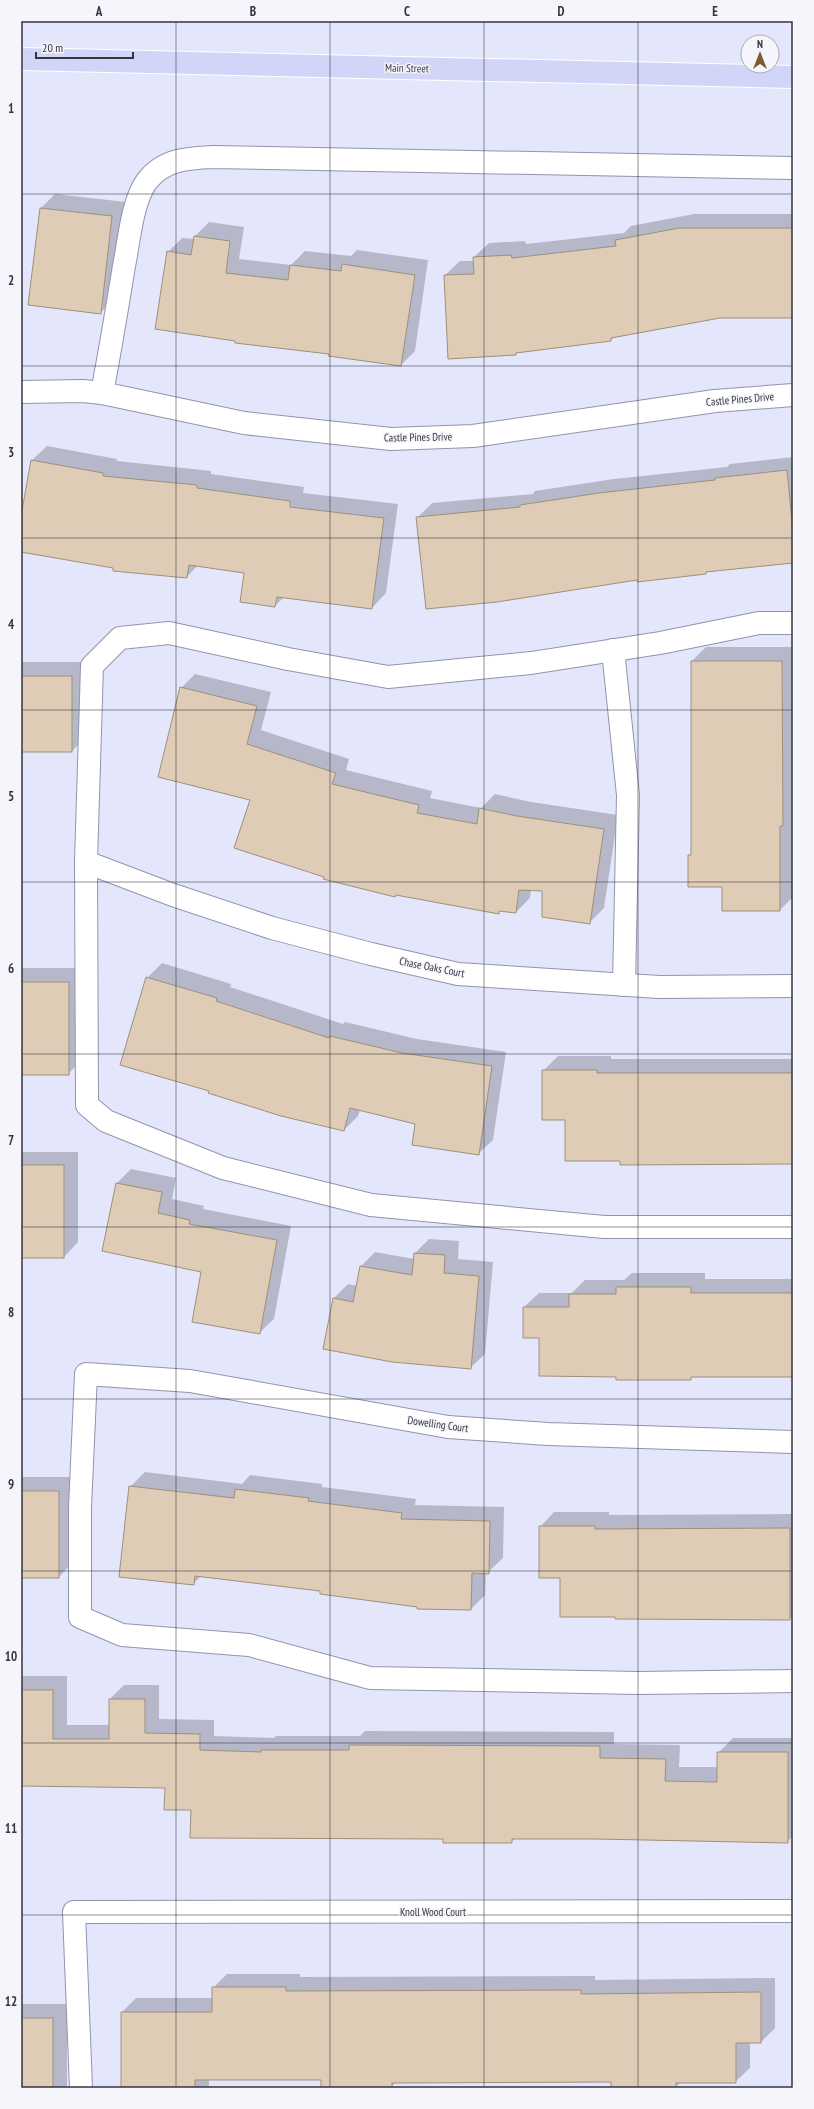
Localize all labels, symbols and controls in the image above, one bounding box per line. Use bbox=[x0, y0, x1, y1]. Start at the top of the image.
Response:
text: A bbox=[95, 3, 103, 20]
text: B bbox=[250, 3, 256, 20]
text: C bbox=[404, 3, 410, 20]
text: D bbox=[558, 3, 565, 20]
text: E bbox=[712, 3, 718, 20]
scale bar bbox=[36, 34, 133, 60]
north arrow bbox=[740, 34, 780, 74]
text: N bbox=[757, 37, 763, 51]
text: 20 m bbox=[42, 40, 63, 55]
street label: Main Street bbox=[385, 61, 429, 75]
text: 1 bbox=[8, 100, 14, 117]
text: 2 bbox=[8, 272, 14, 289]
street label: Castle Pines Drive bbox=[705, 389, 775, 409]
street label: Castle Pines Drive bbox=[384, 429, 453, 445]
text: 3 bbox=[8, 444, 14, 461]
text: 4 bbox=[8, 616, 15, 633]
text: 5 bbox=[8, 788, 14, 805]
street label: Chase Oaks Court bbox=[398, 954, 466, 980]
text: 6 bbox=[8, 960, 14, 977]
text: 7 bbox=[8, 1132, 14, 1149]
text: 8 bbox=[8, 1304, 14, 1321]
street label: Dowelling Court bbox=[407, 1413, 469, 1435]
text: 9 bbox=[8, 1476, 14, 1493]
text: 10 bbox=[5, 1648, 17, 1665]
text: 11 bbox=[5, 1820, 17, 1837]
street label: Knoll Wood Court bbox=[400, 1905, 466, 1919]
text: 12 bbox=[5, 1993, 17, 2010]

